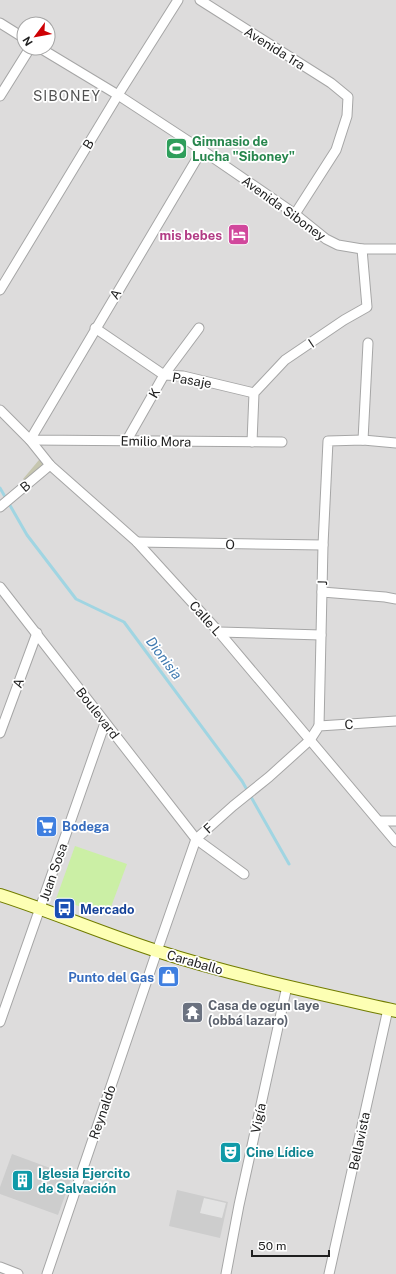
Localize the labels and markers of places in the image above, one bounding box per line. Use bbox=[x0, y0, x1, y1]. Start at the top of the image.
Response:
place label: Gimnasio de Lucha "Siboney" bbox=[192, 134, 295, 164]
sports icon: Gimnasio de Lucha "Siboney" bbox=[164, 135, 190, 161]
hotel icon: mis bebes bbox=[225, 222, 251, 248]
place label: mis bebes bbox=[160, 228, 222, 243]
supermarket icon: Bodega bbox=[33, 813, 59, 839]
place label: Bodega bbox=[62, 819, 109, 834]
bus stop icon: Mercado bbox=[52, 896, 78, 922]
place label: Mercado bbox=[80, 902, 134, 917]
shop icon: Punto del Gas bbox=[156, 964, 182, 990]
place label: Punto del Gas bbox=[68, 970, 154, 985]
place label: Casa de ogun laye (obbá lazaro) bbox=[208, 998, 320, 1028]
temple icon: Casa de ogun laye (obbá lazaro) bbox=[179, 999, 205, 1025]
theatre icon: Cine Lídice bbox=[217, 1139, 243, 1165]
place label: Cine Lídice bbox=[246, 1145, 314, 1160]
place label: Iglesia Ejercito de Salvación bbox=[38, 1166, 130, 1196]
building icon: Iglesia Ejercito de Salvación bbox=[9, 1167, 35, 1193]

